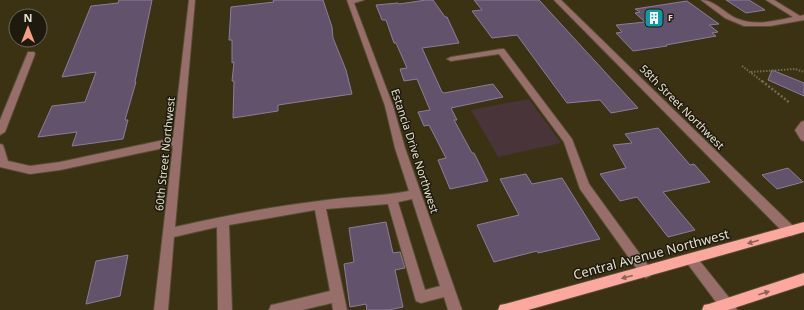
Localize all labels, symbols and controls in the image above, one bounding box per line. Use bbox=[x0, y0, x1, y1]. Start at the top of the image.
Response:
building icon: F bbox=[643, 7, 665, 29]
north arrow bbox=[8, 8, 48, 48]
text: N bbox=[24, 10, 32, 25]
place label: F bbox=[668, 11, 673, 24]
street label: 58th Street Northwest bbox=[637, 61, 728, 152]
street label: Estancia Drive Northwest bbox=[388, 87, 443, 215]
street label: 60th Street Northwest bbox=[151, 96, 178, 212]
street label: Central Avenue Northwest bbox=[571, 224, 731, 283]
one-way arrow bbox=[746, 239, 758, 245]
one-way arrow bbox=[620, 274, 632, 280]
one-way arrow bbox=[758, 289, 770, 295]

